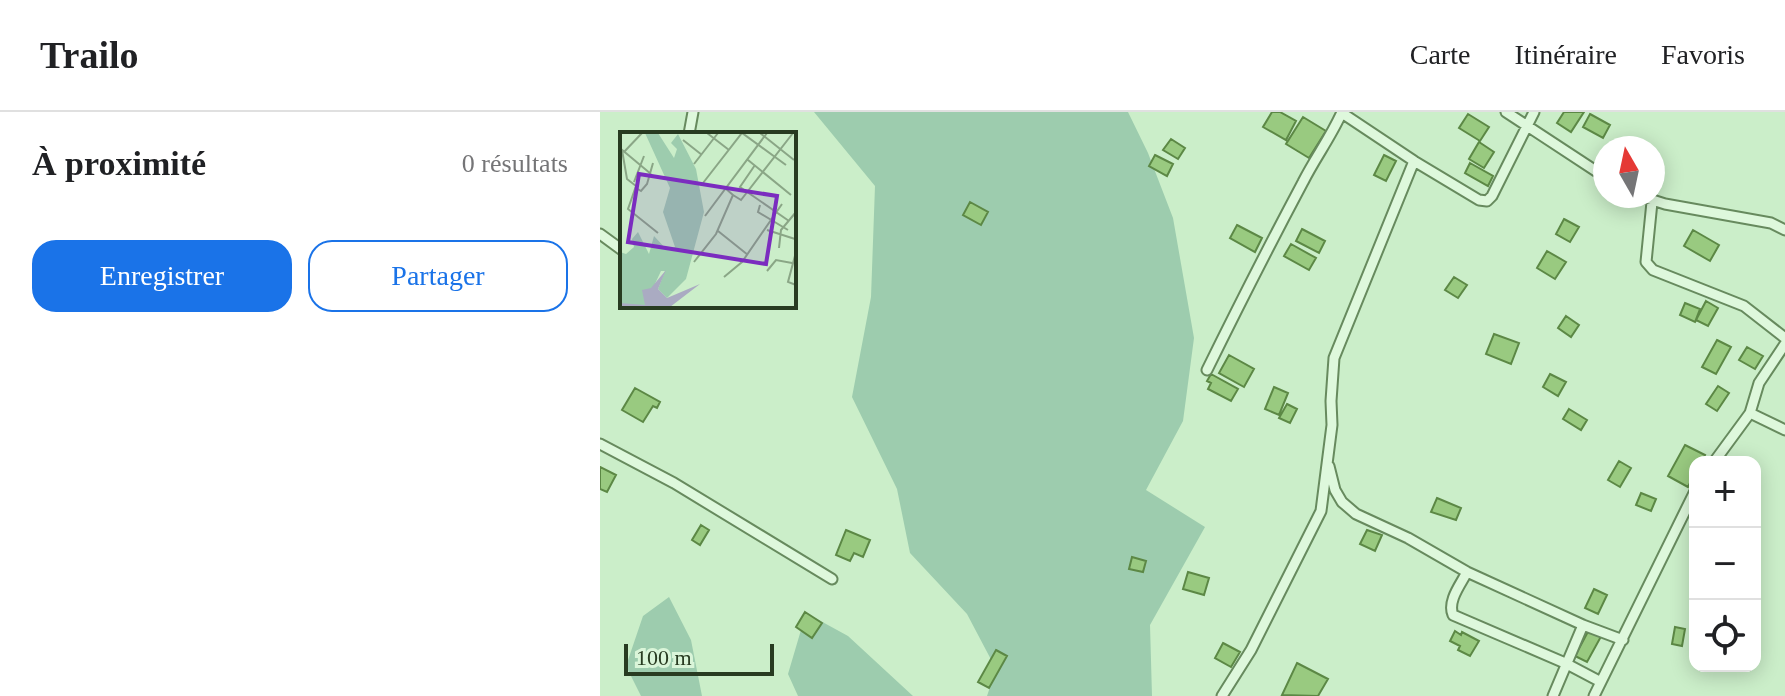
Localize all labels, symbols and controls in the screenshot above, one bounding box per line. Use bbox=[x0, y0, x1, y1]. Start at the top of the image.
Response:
text: Trailo bbox=[40, 34, 139, 76]
text: Carte bbox=[1410, 39, 1470, 70]
text: Itinéraire bbox=[1514, 39, 1617, 70]
text: Favoris bbox=[1661, 39, 1745, 70]
inset map bbox=[620, 132, 796, 308]
north arrow bbox=[1593, 136, 1665, 208]
text: À proximité bbox=[32, 145, 206, 182]
text: 0 résultats bbox=[462, 149, 568, 178]
button: Enregistrer bbox=[32, 240, 292, 312]
button: Partager bbox=[308, 240, 568, 312]
map controls bbox=[1689, 456, 1761, 672]
button: + bbox=[1689, 456, 1761, 528]
button: − bbox=[1689, 528, 1761, 600]
button: locate bbox=[1689, 600, 1761, 672]
scale bar bbox=[624, 640, 774, 676]
text: 100 m bbox=[636, 645, 692, 670]

